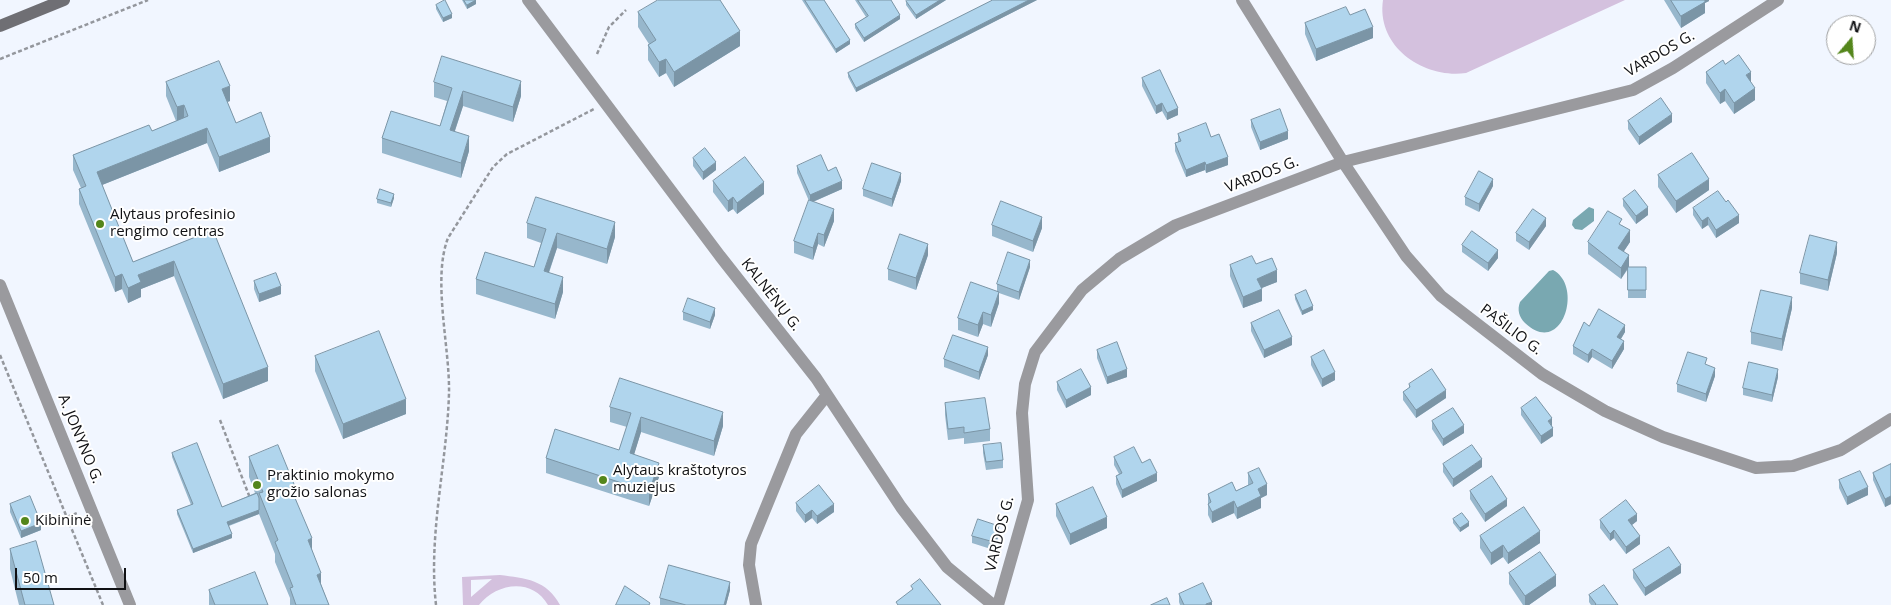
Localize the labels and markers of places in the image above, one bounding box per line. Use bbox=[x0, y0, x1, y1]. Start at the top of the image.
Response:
place label: Alytaus profesinio rengimo centras bbox=[110, 206, 235, 241]
marker: Alytaus profesinio rengimo centras bbox=[94, 218, 106, 230]
place label: Alytaus kraštotyros muziejus bbox=[613, 462, 747, 497]
place label: Praktinio mokymo grožio salonas bbox=[267, 467, 395, 502]
marker: Alytaus kraštotyros muziejus bbox=[597, 474, 609, 486]
marker: Praktinio mokymo grožio salonas bbox=[251, 479, 263, 491]
place label: Kibininė bbox=[35, 512, 92, 530]
marker: Kibininė bbox=[19, 515, 31, 527]

